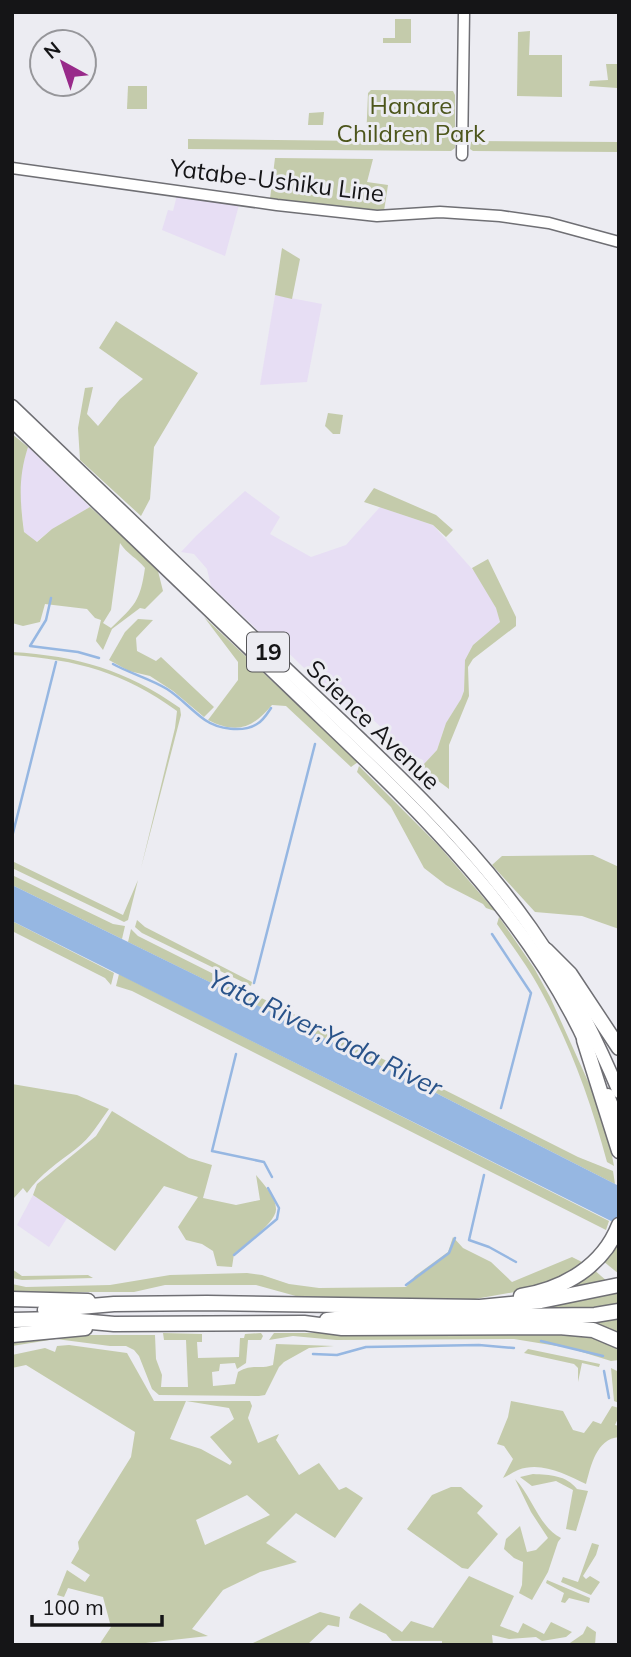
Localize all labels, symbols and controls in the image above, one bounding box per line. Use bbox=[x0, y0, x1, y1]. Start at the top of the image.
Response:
north arrow bbox=[28, 28, 98, 98]
text: N bbox=[39, 36, 65, 64]
park label: Hanare Children Park bbox=[337, 90, 486, 148]
street label: Yatabe-Ushiku Line bbox=[167, 152, 386, 208]
road number: 19 bbox=[247, 632, 289, 672]
street label: Science Avenue bbox=[301, 653, 447, 796]
water label: Yata River;Yada River bbox=[203, 962, 449, 1104]
scale bar bbox=[32, 1584, 161, 1628]
text: 100 m bbox=[42, 1594, 104, 1620]

